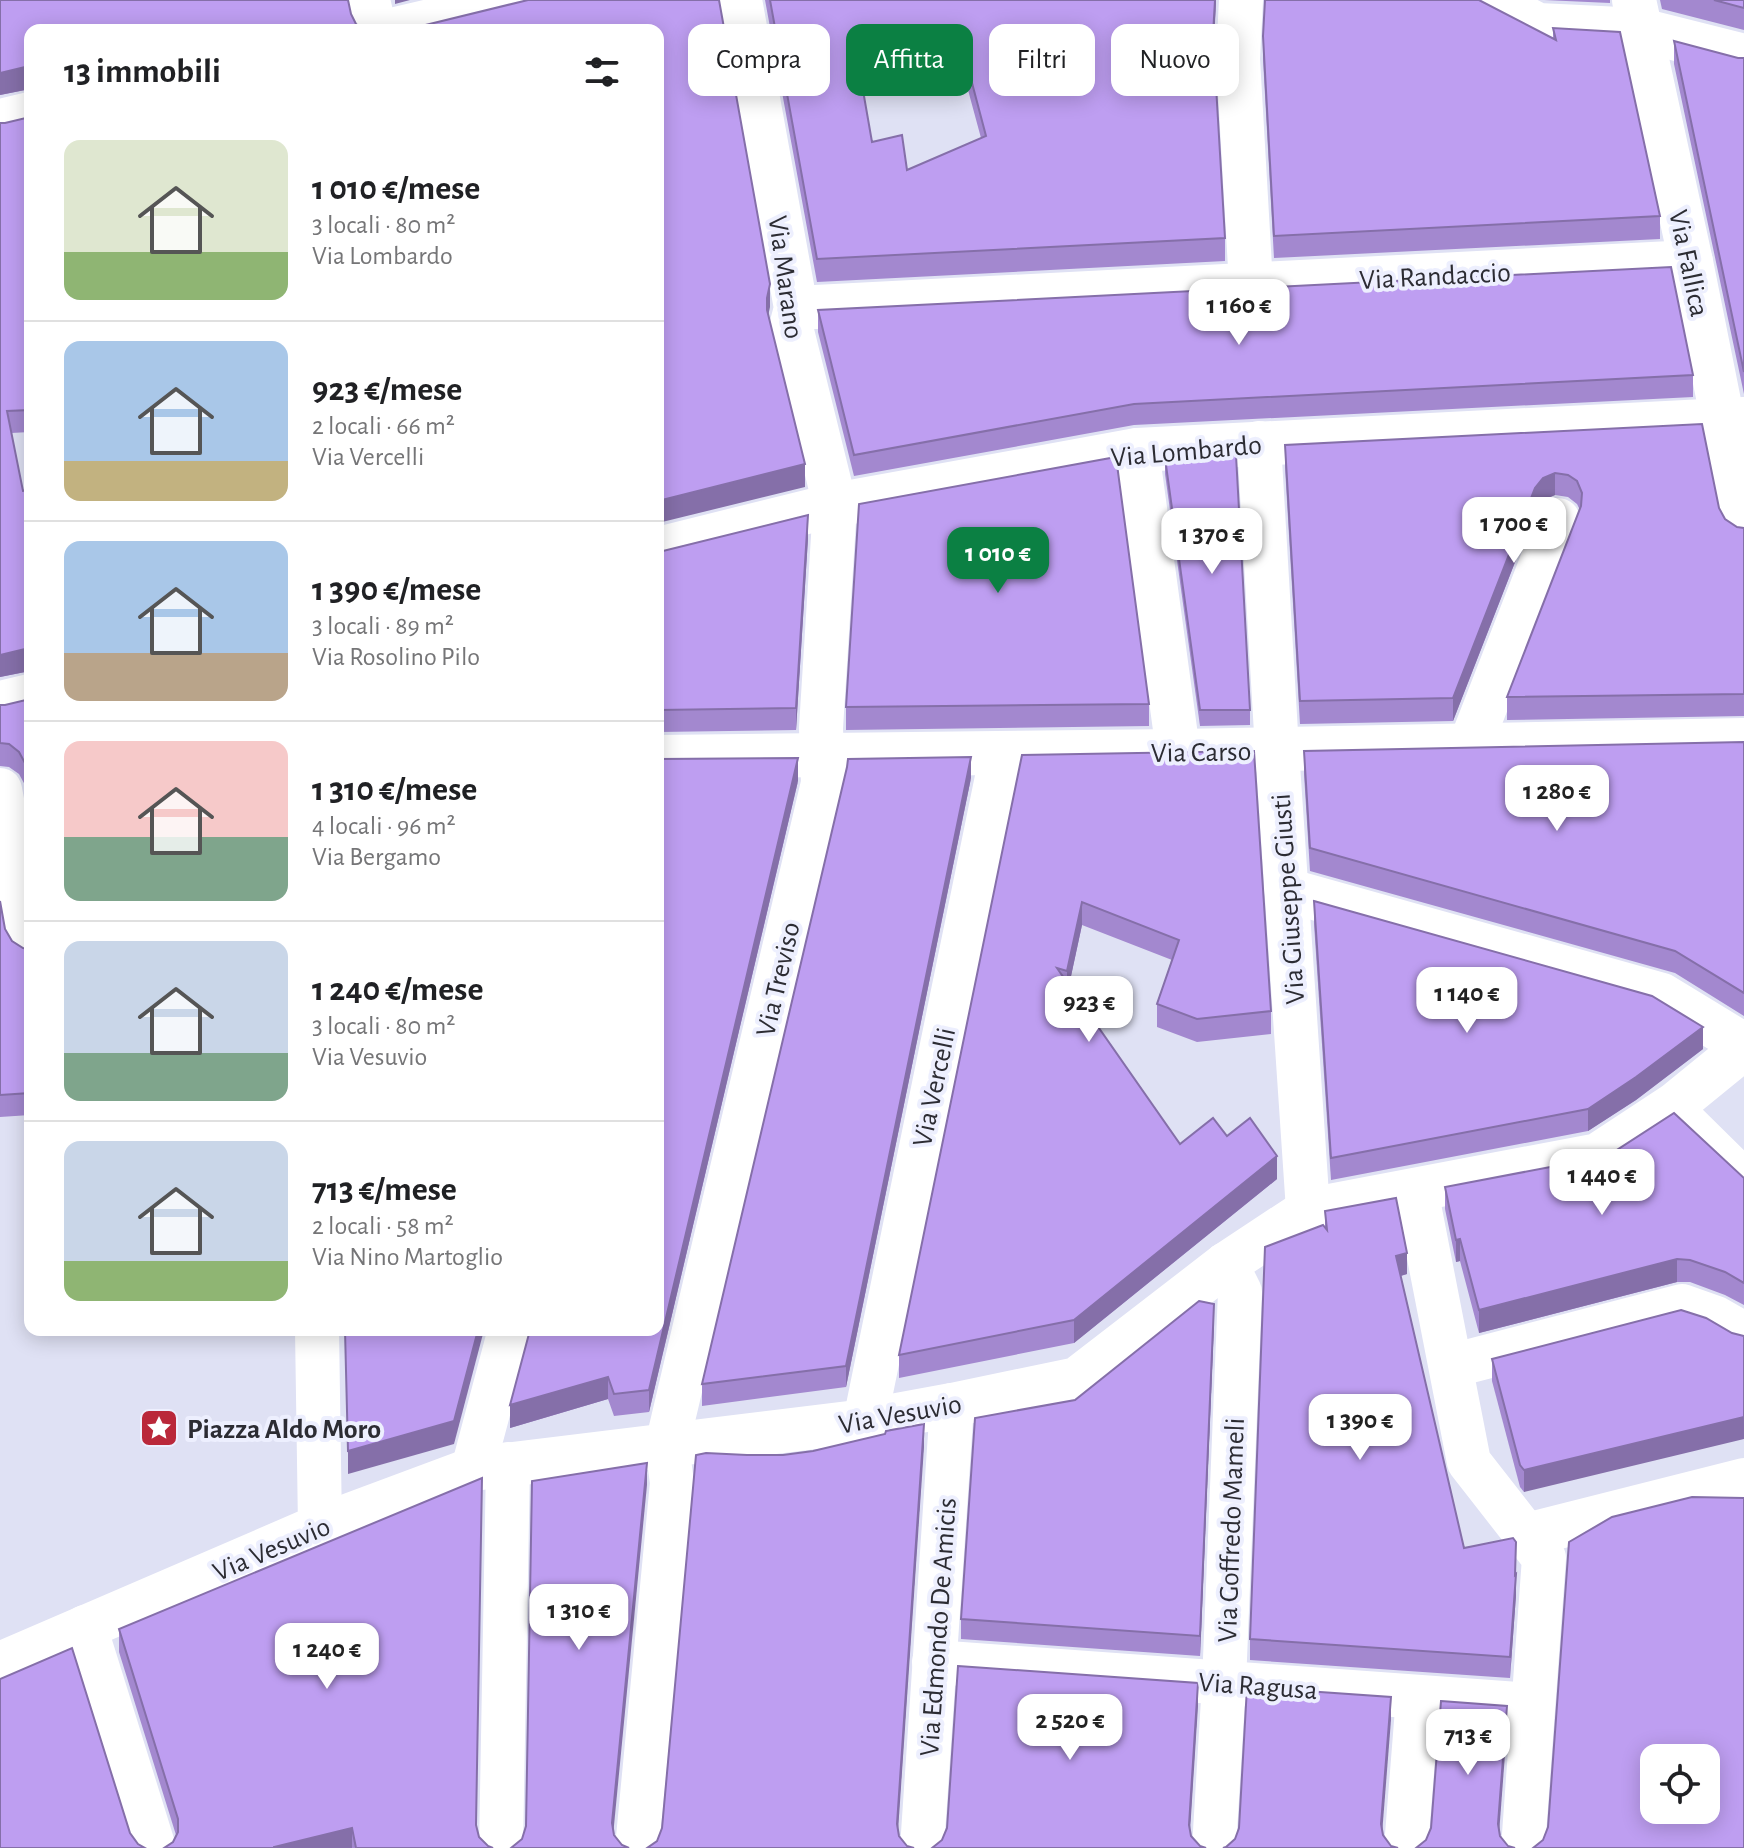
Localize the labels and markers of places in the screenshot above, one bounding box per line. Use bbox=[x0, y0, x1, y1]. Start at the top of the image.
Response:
pin: 1 160 € bbox=[1165, 279, 1313, 347]
pin: 1 700 € bbox=[1440, 497, 1588, 565]
pin: 1 370 € bbox=[1138, 508, 1286, 576]
pin: 1 010 € bbox=[924, 527, 1072, 595]
pin: 1 280 € bbox=[1483, 765, 1631, 833]
pin: 1 140 € bbox=[1393, 967, 1541, 1035]
pin: 923 € bbox=[1033, 976, 1145, 1044]
pin: 1 440 € bbox=[1528, 1149, 1676, 1217]
pin: 1 390 € bbox=[1286, 1394, 1434, 1462]
place icon: Piazza Aldo Moro bbox=[138, 1407, 180, 1449]
place label: Piazza Aldo Moro bbox=[187, 1416, 381, 1444]
pin: 1 310 € bbox=[505, 1584, 653, 1652]
pin: 1 240 € bbox=[253, 1623, 401, 1691]
pin: 2 520 € bbox=[996, 1694, 1144, 1762]
pin: 713 € bbox=[1412, 1709, 1524, 1777]

